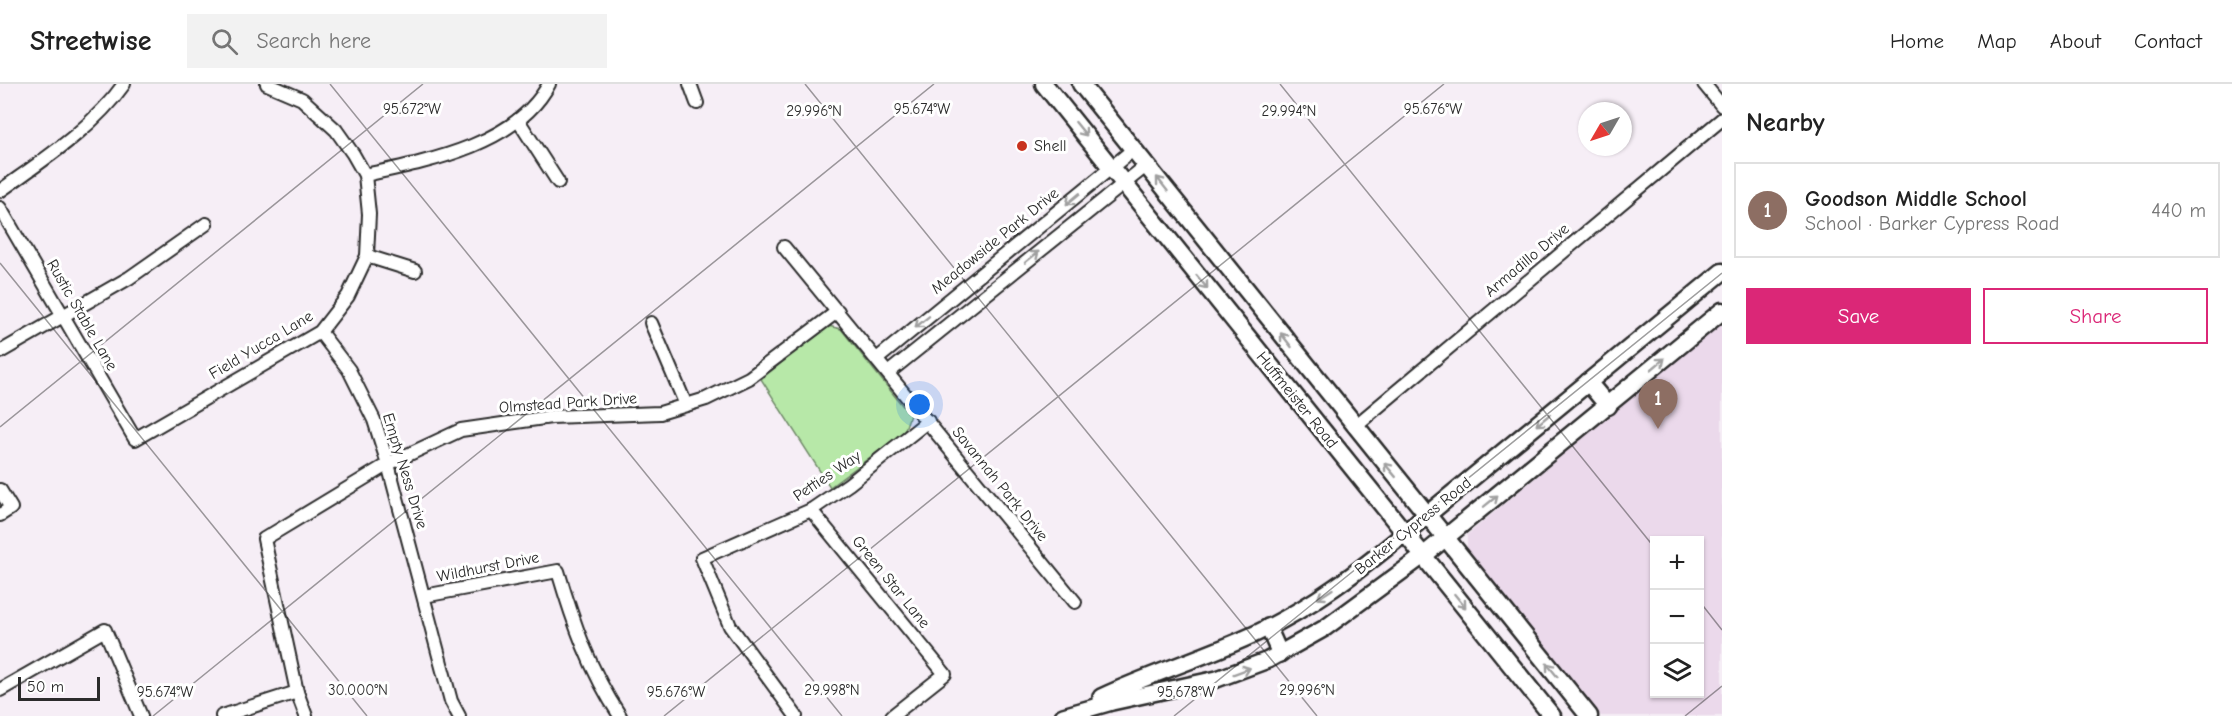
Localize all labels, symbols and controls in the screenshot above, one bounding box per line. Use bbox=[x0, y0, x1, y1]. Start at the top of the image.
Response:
search box bbox=[187, 14, 607, 68]
text: Streetwise bbox=[30, 25, 151, 57]
icon: search bbox=[208, 25, 241, 58]
text: Search here bbox=[256, 28, 371, 54]
text: Home bbox=[1890, 29, 1944, 53]
text: Map bbox=[1977, 29, 2017, 53]
text: About bbox=[2050, 29, 2101, 53]
text: Contact bbox=[2134, 29, 2202, 53]
text: 95.672°W bbox=[383, 100, 441, 118]
text: 95.674°W bbox=[894, 100, 950, 118]
text: 95.676°W bbox=[1404, 100, 1462, 118]
text: 29.996°N bbox=[786, 102, 842, 120]
text: 29.994°N bbox=[1262, 102, 1316, 120]
north arrow bbox=[1578, 102, 1632, 156]
text: Nearby bbox=[1746, 108, 1825, 138]
one-way arrow bbox=[1074, 121, 1088, 136]
place label: Shell bbox=[1034, 137, 1066, 155]
marker: Shell bbox=[1015, 139, 1029, 153]
one-way arrow bbox=[1156, 177, 1169, 193]
street label: Meadowside Park Drive bbox=[928, 184, 1062, 298]
text: Goodson Middle School bbox=[1805, 186, 2027, 212]
one-way arrow bbox=[1066, 192, 1081, 206]
text: 1 bbox=[1764, 199, 1771, 222]
text: 440 m bbox=[2151, 199, 2206, 222]
text: School · Barker Cypress Road bbox=[1805, 212, 2059, 235]
street label: Armadillo Drive bbox=[1481, 220, 1573, 300]
one-way arrow bbox=[1024, 251, 1040, 264]
street label: Rustic Stable Lane bbox=[43, 256, 121, 374]
one-way arrow bbox=[1196, 274, 1209, 290]
button: Save bbox=[1746, 288, 1971, 344]
button: Share bbox=[1983, 288, 2208, 344]
street label: Field Yucca Lane bbox=[206, 307, 316, 383]
one-way arrow bbox=[914, 316, 930, 329]
one-way arrow bbox=[1279, 332, 1292, 348]
street label: Huffmeister Road bbox=[1253, 348, 1341, 452]
one-way arrow bbox=[1650, 357, 1665, 371]
pin: 1 bbox=[1638, 380, 1678, 429]
street label: Olmstead Park Drive bbox=[498, 389, 638, 417]
your location bbox=[905, 390, 934, 419]
street label: Empty Ness Drive bbox=[379, 411, 431, 531]
one-way arrow bbox=[1536, 413, 1551, 427]
street label: Savannah Park Drive bbox=[948, 423, 1052, 545]
street label: Petties Way bbox=[790, 446, 865, 505]
one-way arrow bbox=[1384, 462, 1397, 478]
street label: Barker Cypress Road bbox=[1351, 474, 1475, 578]
one-way arrow bbox=[1483, 494, 1498, 508]
street label: Green Star Lane bbox=[848, 532, 934, 632]
map controls bbox=[1650, 536, 1704, 698]
button: + bbox=[1650, 536, 1704, 590]
street label: Wildhurst Drive bbox=[435, 548, 541, 586]
one-way arrow bbox=[1318, 588, 1334, 600]
button: − bbox=[1650, 590, 1704, 644]
one-way arrow bbox=[1453, 593, 1466, 609]
button: layers bbox=[1650, 644, 1704, 698]
one-way arrow bbox=[1546, 663, 1559, 679]
one-way arrow bbox=[1232, 664, 1251, 675]
scale bar bbox=[18, 674, 100, 702]
text: 50 m bbox=[27, 678, 64, 696]
text: 30.000°N bbox=[328, 681, 388, 699]
text: 29.998°N bbox=[804, 681, 860, 699]
text: 29.996°N bbox=[1279, 681, 1335, 699]
text: 95.674°W bbox=[137, 683, 193, 701]
text: 95.676°W bbox=[647, 683, 705, 701]
text: 95.678°W bbox=[1157, 683, 1215, 701]

